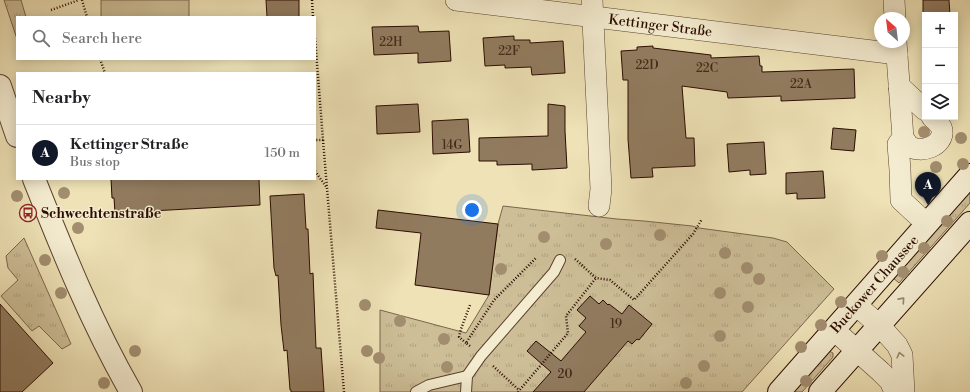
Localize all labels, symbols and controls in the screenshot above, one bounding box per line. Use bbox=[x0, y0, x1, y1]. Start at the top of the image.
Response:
street label: Kettinger Straße bbox=[607, 11, 713, 41]
north arrow bbox=[874, 12, 910, 48]
map controls bbox=[922, 12, 958, 120]
button: + bbox=[922, 12, 958, 48]
search box bbox=[16, 16, 316, 60]
icon: search bbox=[30, 27, 52, 49]
text: Search here bbox=[62, 29, 142, 48]
house number: 22H bbox=[379, 35, 403, 50]
house number: 22F bbox=[498, 44, 520, 59]
button: − bbox=[922, 48, 958, 84]
house number: 22D bbox=[635, 58, 659, 73]
house number: 22C bbox=[696, 61, 718, 76]
house number: 22A bbox=[790, 77, 813, 92]
button: layers bbox=[922, 84, 958, 120]
text: Nearby bbox=[32, 87, 91, 109]
text: Kettinger Straße bbox=[70, 135, 189, 154]
house number: 14G bbox=[442, 138, 462, 153]
text: A bbox=[40, 145, 50, 161]
text: 150 m bbox=[265, 145, 300, 161]
text: Bus stop bbox=[70, 154, 120, 170]
pin: A bbox=[915, 172, 941, 205]
your location bbox=[462, 200, 482, 220]
bus stop icon: Schwechtenstraße bbox=[18, 203, 38, 223]
place label: Schwechtenstraße bbox=[41, 205, 162, 223]
street label: Buckower Chaussee bbox=[826, 232, 923, 338]
one-way arrow bbox=[897, 297, 904, 305]
house number: 19 bbox=[610, 317, 622, 332]
one-way arrow bbox=[897, 352, 905, 358]
house number: 20 bbox=[558, 367, 572, 382]

